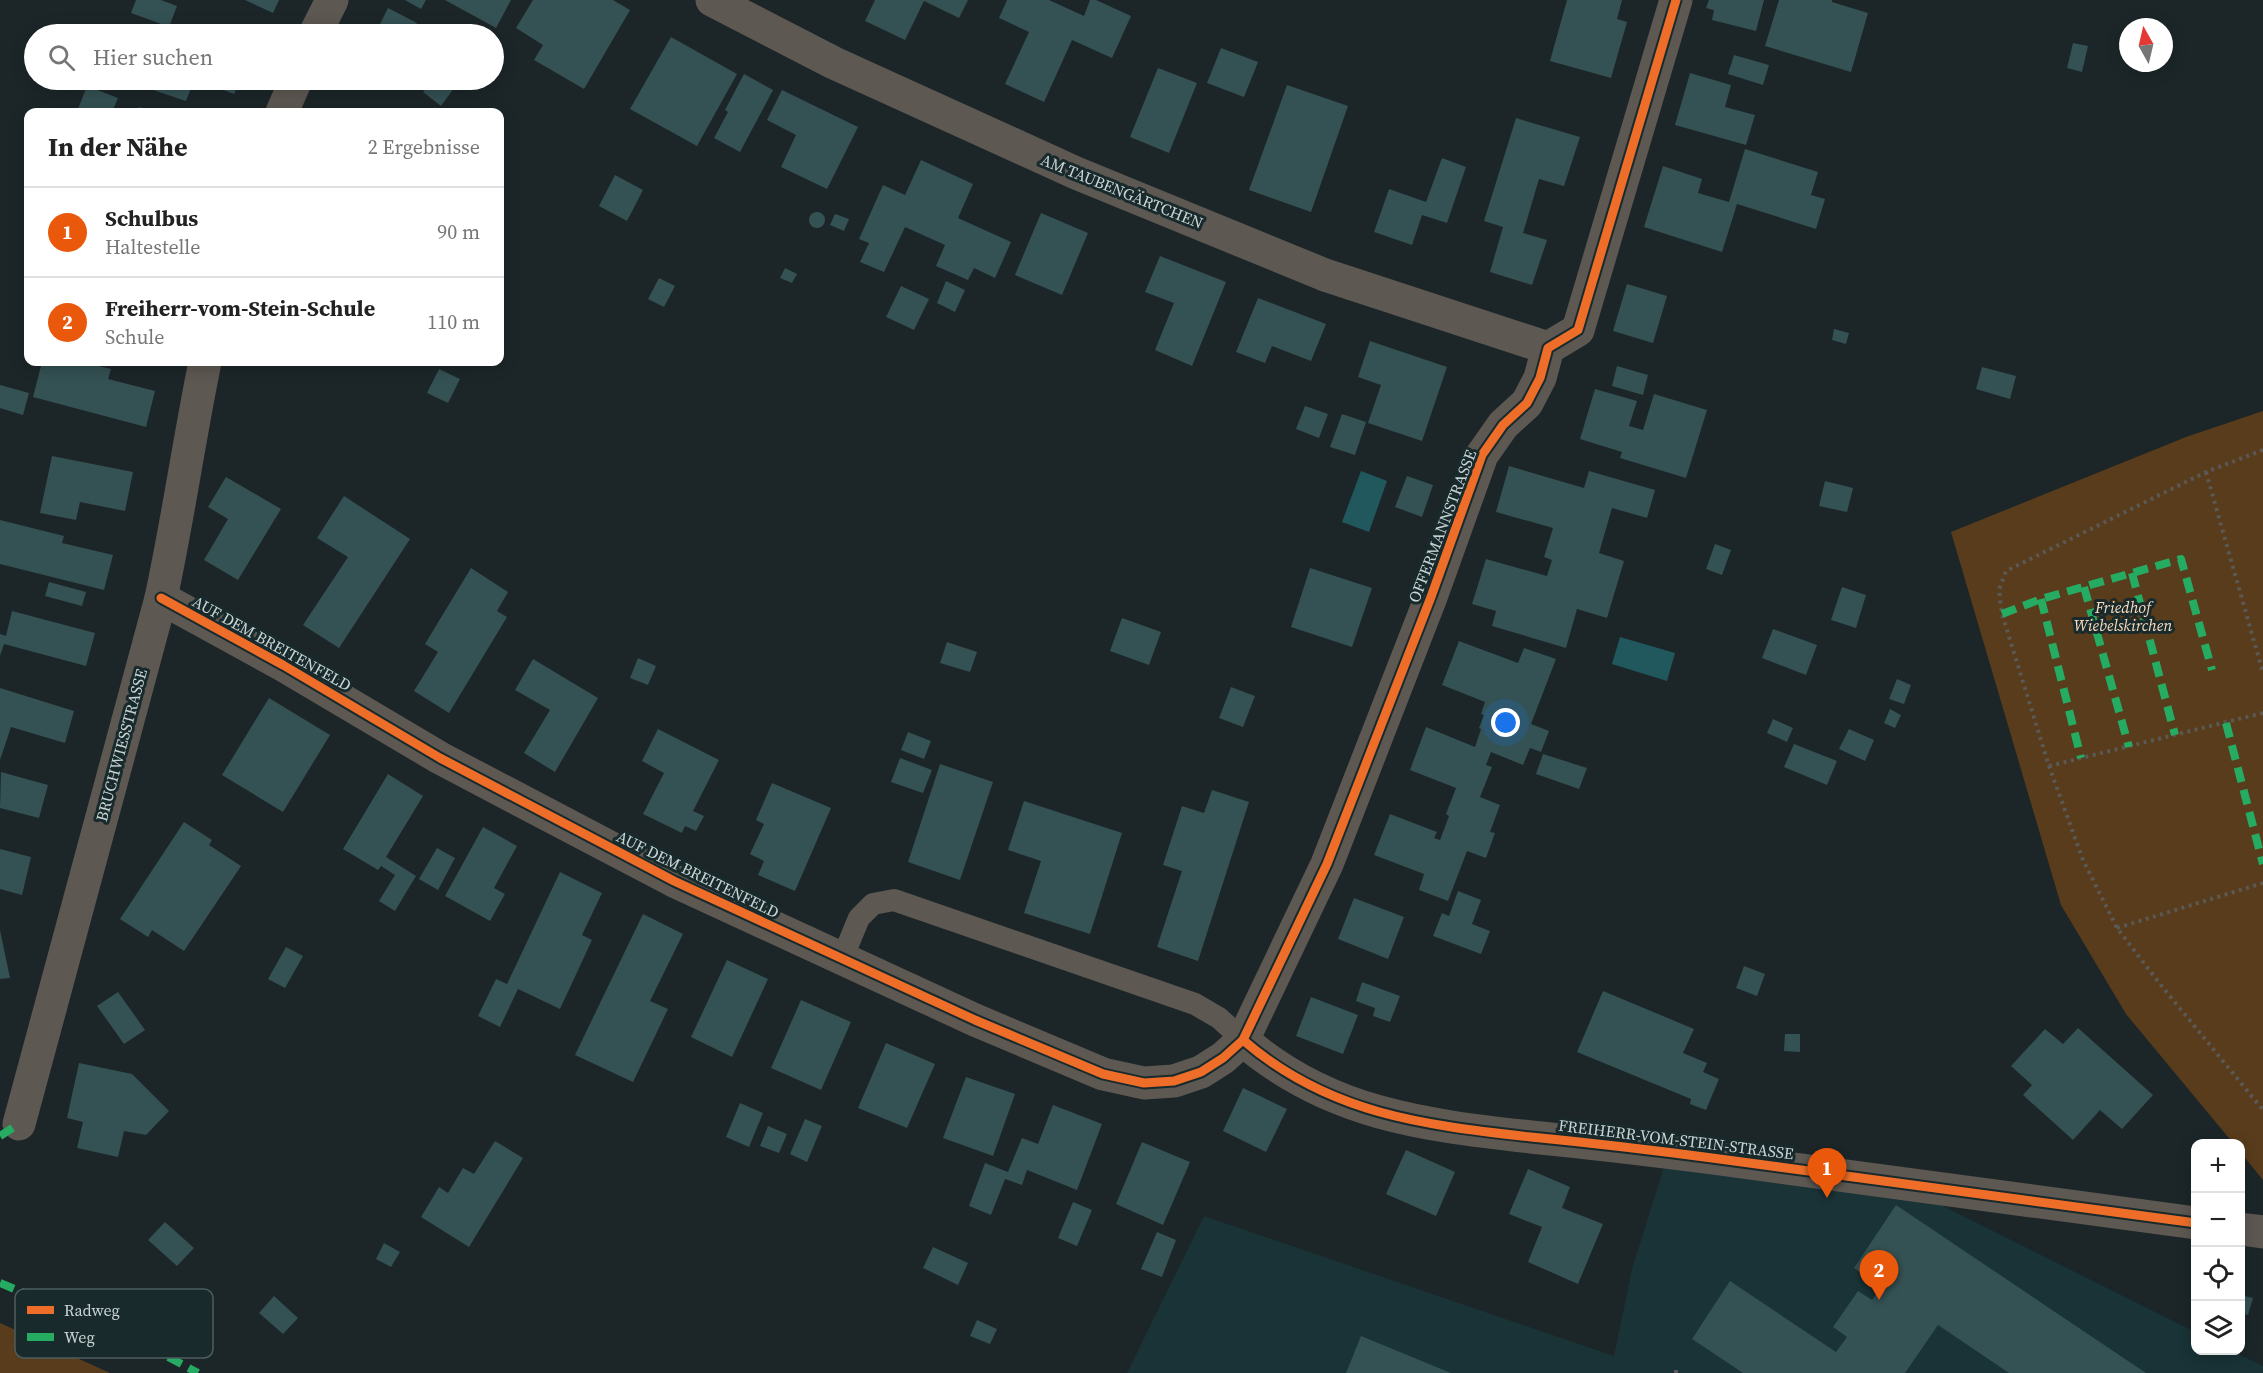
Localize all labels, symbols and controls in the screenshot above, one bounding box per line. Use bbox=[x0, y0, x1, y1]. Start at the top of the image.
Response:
north arrow bbox=[2119, 18, 2173, 72]
search box bbox=[24, 24, 504, 90]
icon: search bbox=[45, 41, 78, 74]
text: Hier suchen bbox=[93, 42, 213, 72]
text: In der Nähe bbox=[48, 129, 188, 165]
text: 2 Ergebnisse bbox=[368, 133, 480, 161]
street label: AM TAUBENGÄRTCHEN bbox=[1038, 148, 1207, 234]
text: Schulbus bbox=[105, 203, 198, 233]
text: 1 bbox=[62, 218, 73, 246]
text: 90 m bbox=[437, 218, 480, 246]
text: Haltestelle bbox=[105, 233, 201, 261]
text: Freiherr-vom-Stein-Schule bbox=[105, 293, 375, 323]
text: 2 bbox=[62, 308, 73, 336]
text: 110 m bbox=[427, 308, 480, 336]
text: Schule bbox=[105, 323, 165, 351]
street label: OFFERMANNSTRASSE bbox=[1403, 446, 1481, 606]
street label: AUF DEM BREITENFELD bbox=[189, 590, 355, 696]
park label: Friedhof Wiebelskirchen bbox=[2074, 596, 2172, 636]
street label: BRUCHWIESSTRASSE bbox=[90, 666, 152, 824]
your location bbox=[1491, 708, 1520, 737]
street label: AUF DEM BREITENFELD bbox=[613, 825, 783, 923]
street label: FREIHERR-VOM-STEIN-STRASSE bbox=[1557, 1114, 1795, 1164]
map controls bbox=[2191, 1139, 2245, 1355]
button: + bbox=[2191, 1139, 2245, 1193]
pin: 1 bbox=[1808, 1148, 1846, 1198]
button: − bbox=[2191, 1193, 2245, 1247]
button: locate bbox=[2191, 1247, 2245, 1301]
pin: 2 bbox=[1860, 1250, 1898, 1300]
legend bbox=[15, 1289, 213, 1358]
text: Radweg bbox=[64, 1299, 120, 1321]
button: layers bbox=[2191, 1301, 2245, 1355]
text: Weg bbox=[64, 1326, 95, 1348]

